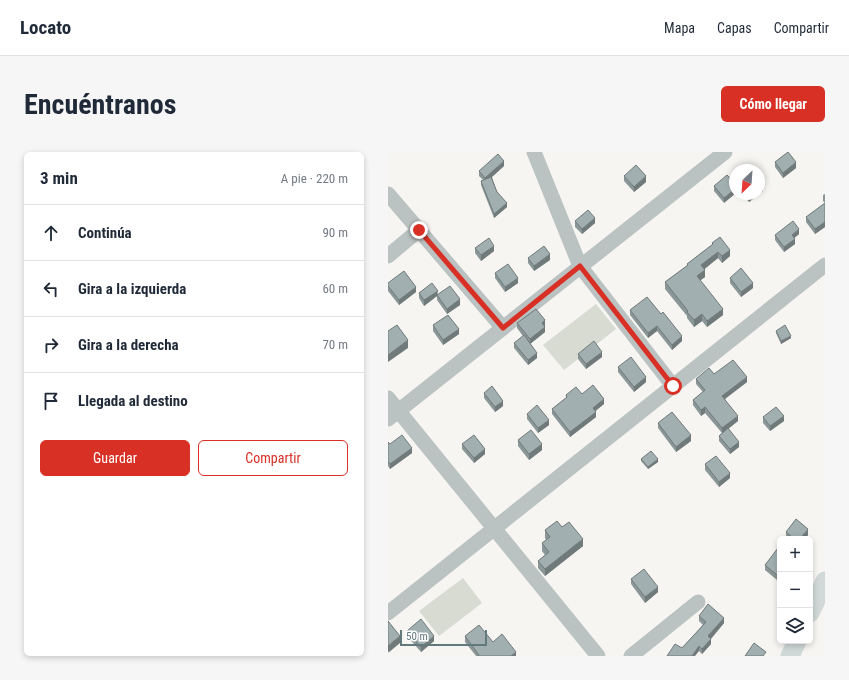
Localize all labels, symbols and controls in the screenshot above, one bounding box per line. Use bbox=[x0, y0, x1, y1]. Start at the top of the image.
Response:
text: Locato bbox=[20, 16, 71, 39]
text: Mapa bbox=[664, 20, 695, 36]
text: Capas bbox=[717, 20, 752, 36]
text: Compartir bbox=[774, 20, 829, 36]
button: Cómo llegar bbox=[721, 86, 825, 122]
text: Encuéntranos bbox=[24, 88, 176, 121]
north arrow bbox=[729, 164, 765, 200]
text: 3 min bbox=[40, 168, 78, 188]
text: A pie · 220 m bbox=[281, 171, 348, 186]
route end bbox=[410, 221, 428, 239]
icon: ahead bbox=[40, 222, 62, 244]
text: Continúa bbox=[78, 224, 132, 242]
text: 90 m bbox=[322, 225, 348, 240]
icon: left bbox=[40, 278, 62, 300]
text: Gira a la izquierda bbox=[78, 280, 186, 298]
text: 60 m bbox=[322, 281, 348, 296]
icon: right bbox=[40, 334, 62, 356]
text: Gira a la derecha bbox=[78, 336, 179, 354]
text: 70 m bbox=[322, 337, 348, 352]
route start bbox=[664, 377, 682, 395]
icon: arrive bbox=[40, 390, 62, 412]
text: Llegada al destino bbox=[78, 392, 188, 410]
button: Guardar bbox=[40, 440, 190, 476]
button: Compartir bbox=[198, 440, 348, 476]
map controls bbox=[777, 536, 813, 644]
button: + bbox=[777, 536, 813, 572]
button: − bbox=[777, 572, 813, 608]
button: layers bbox=[777, 608, 813, 644]
scale bar bbox=[400, 628, 487, 647]
text: 50 m bbox=[406, 630, 428, 643]

